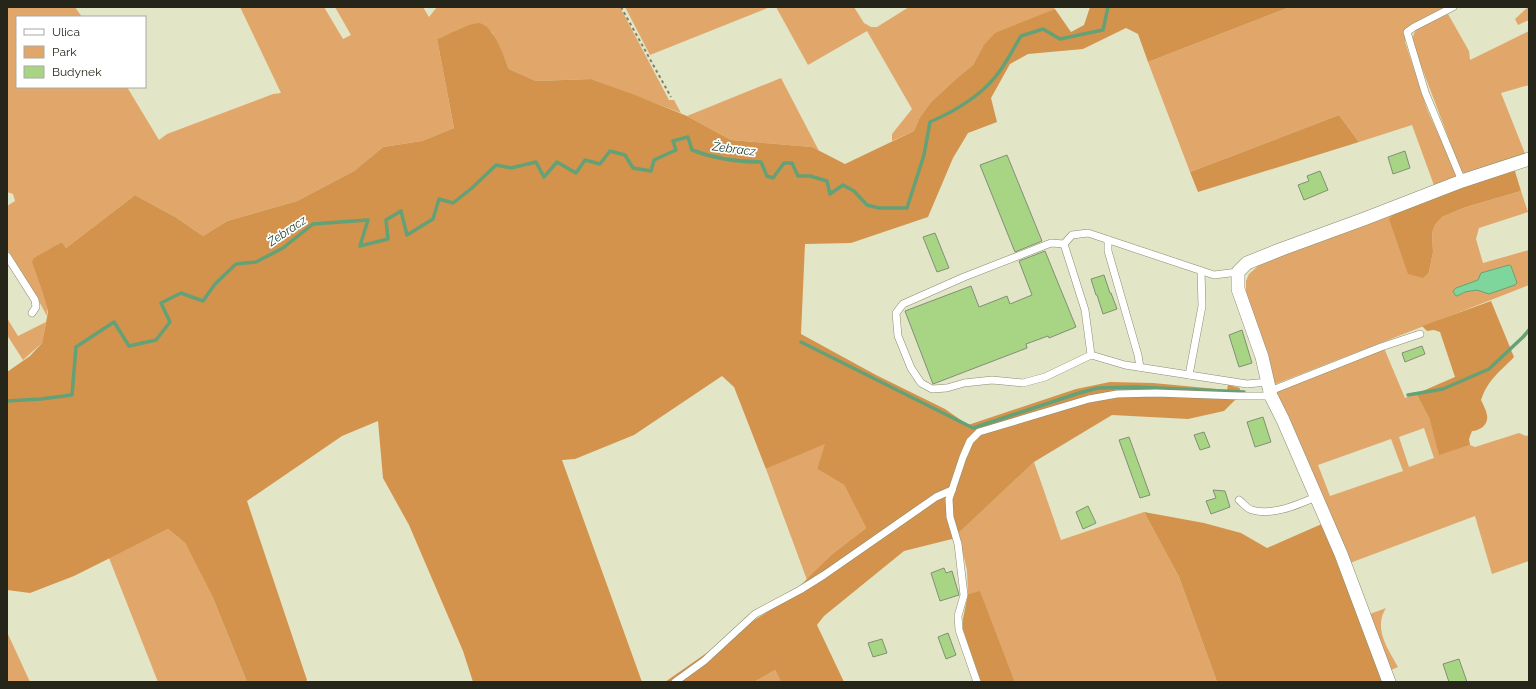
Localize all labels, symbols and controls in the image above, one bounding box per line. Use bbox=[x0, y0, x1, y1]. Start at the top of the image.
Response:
legend bbox=[16, 16, 146, 88]
text: Ulica bbox=[52, 25, 80, 39]
text: Park bbox=[52, 45, 77, 59]
text: Budynek bbox=[52, 65, 102, 79]
water label: Żebracz bbox=[711, 139, 757, 159]
water label: Żebracz bbox=[264, 213, 309, 250]

